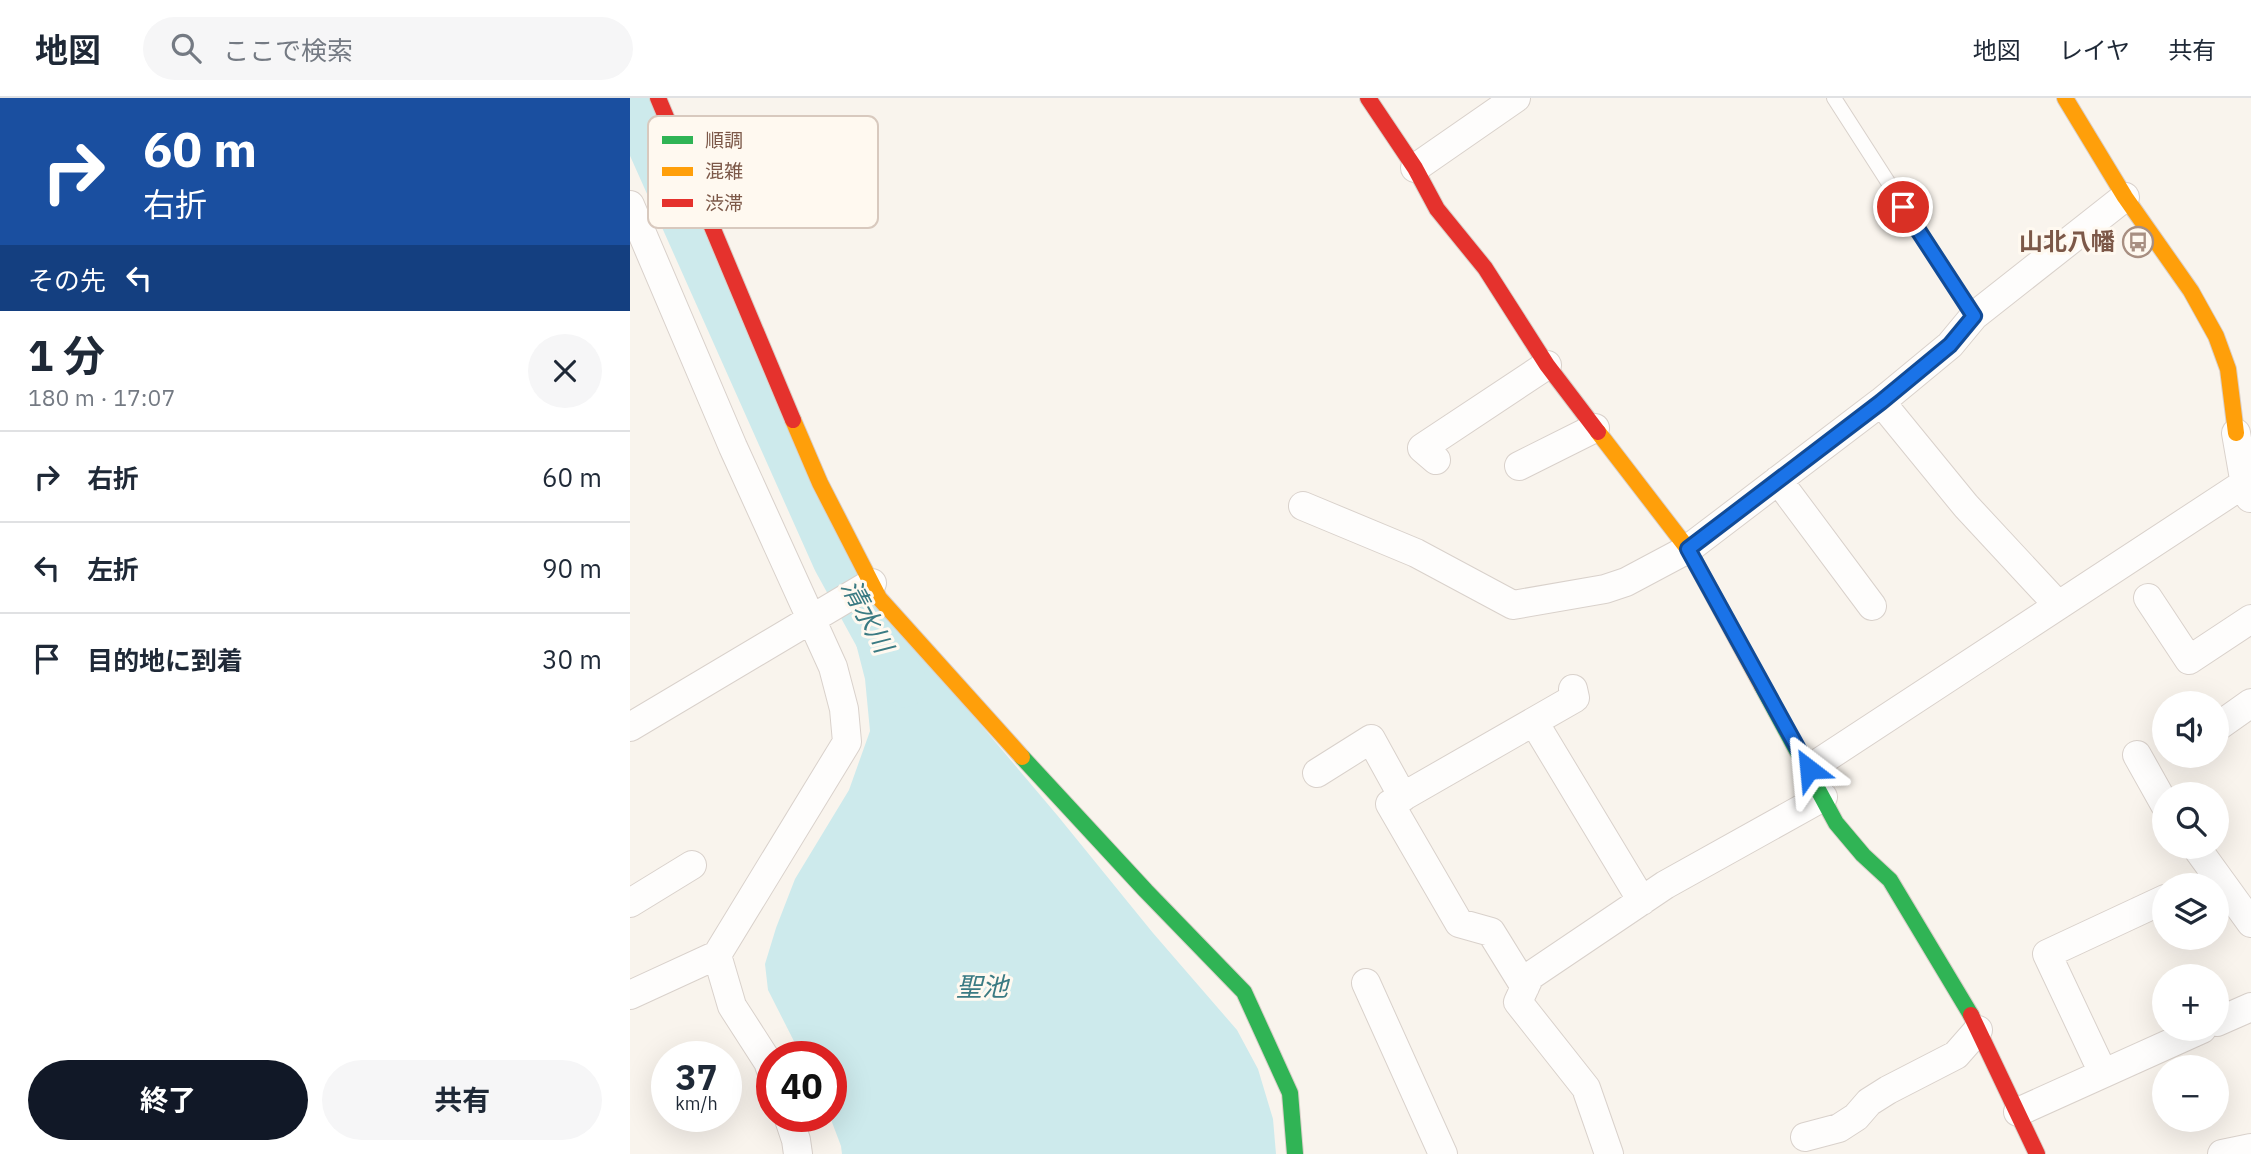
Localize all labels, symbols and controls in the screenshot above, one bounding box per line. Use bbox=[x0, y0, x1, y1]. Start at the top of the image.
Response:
search box bbox=[143, 17, 633, 80]
text: 地図 bbox=[35, 28, 101, 71]
icon: search bbox=[167, 29, 205, 67]
text: ここで検索 bbox=[223, 33, 353, 67]
text: 地図 bbox=[1973, 34, 2021, 66]
text: レイヤ bbox=[2059, 34, 2130, 66]
text: 共有 bbox=[2168, 34, 2216, 66]
legend bbox=[648, 116, 878, 228]
text: 60 m bbox=[143, 117, 257, 180]
icon: right bbox=[28, 126, 119, 217]
text: 順調 bbox=[705, 128, 743, 152]
text: 混雑 bbox=[705, 159, 743, 183]
pin bbox=[1873, 177, 1933, 237]
text: 右折 bbox=[143, 183, 207, 225]
icon: arrive bbox=[1884, 188, 1922, 226]
text: 渋滞 bbox=[705, 191, 743, 215]
place label: 山北八幡 bbox=[2019, 225, 2115, 257]
bus stop icon: 山北八幡 bbox=[2121, 225, 2155, 259]
icon: left bbox=[120, 259, 158, 297]
text: その先 bbox=[28, 263, 106, 297]
text: 1 分 bbox=[28, 328, 105, 383]
button: close bbox=[528, 334, 602, 408]
text: 180 m · 17:07 bbox=[28, 382, 175, 412]
icon: right bbox=[28, 458, 66, 496]
text: 60 m bbox=[542, 460, 602, 494]
text: 右折 bbox=[87, 461, 139, 495]
icon: left bbox=[28, 549, 66, 587]
text: 90 m bbox=[542, 551, 602, 585]
text: 左折 bbox=[87, 552, 139, 586]
water label: 清水川 bbox=[835, 573, 903, 661]
icon: arrive bbox=[28, 640, 66, 678]
text: 30 m bbox=[542, 642, 602, 676]
text: 目的地に到着 bbox=[87, 643, 243, 677]
map controls bbox=[2152, 691, 2229, 1132]
button: sound bbox=[2152, 691, 2229, 768]
position arrow bbox=[1772, 732, 1846, 806]
button: search bbox=[2152, 782, 2229, 859]
button: layers bbox=[2152, 873, 2229, 950]
button: + bbox=[2152, 964, 2229, 1041]
water label: 聖池 bbox=[956, 969, 1011, 1003]
speed limit sign: 40 bbox=[756, 1041, 847, 1132]
text: 37 bbox=[675, 1054, 718, 1100]
button: − bbox=[2152, 1055, 2229, 1132]
button: 終了 bbox=[28, 1060, 308, 1140]
button: 共有 bbox=[322, 1060, 602, 1140]
text: km/h bbox=[675, 1092, 718, 1115]

